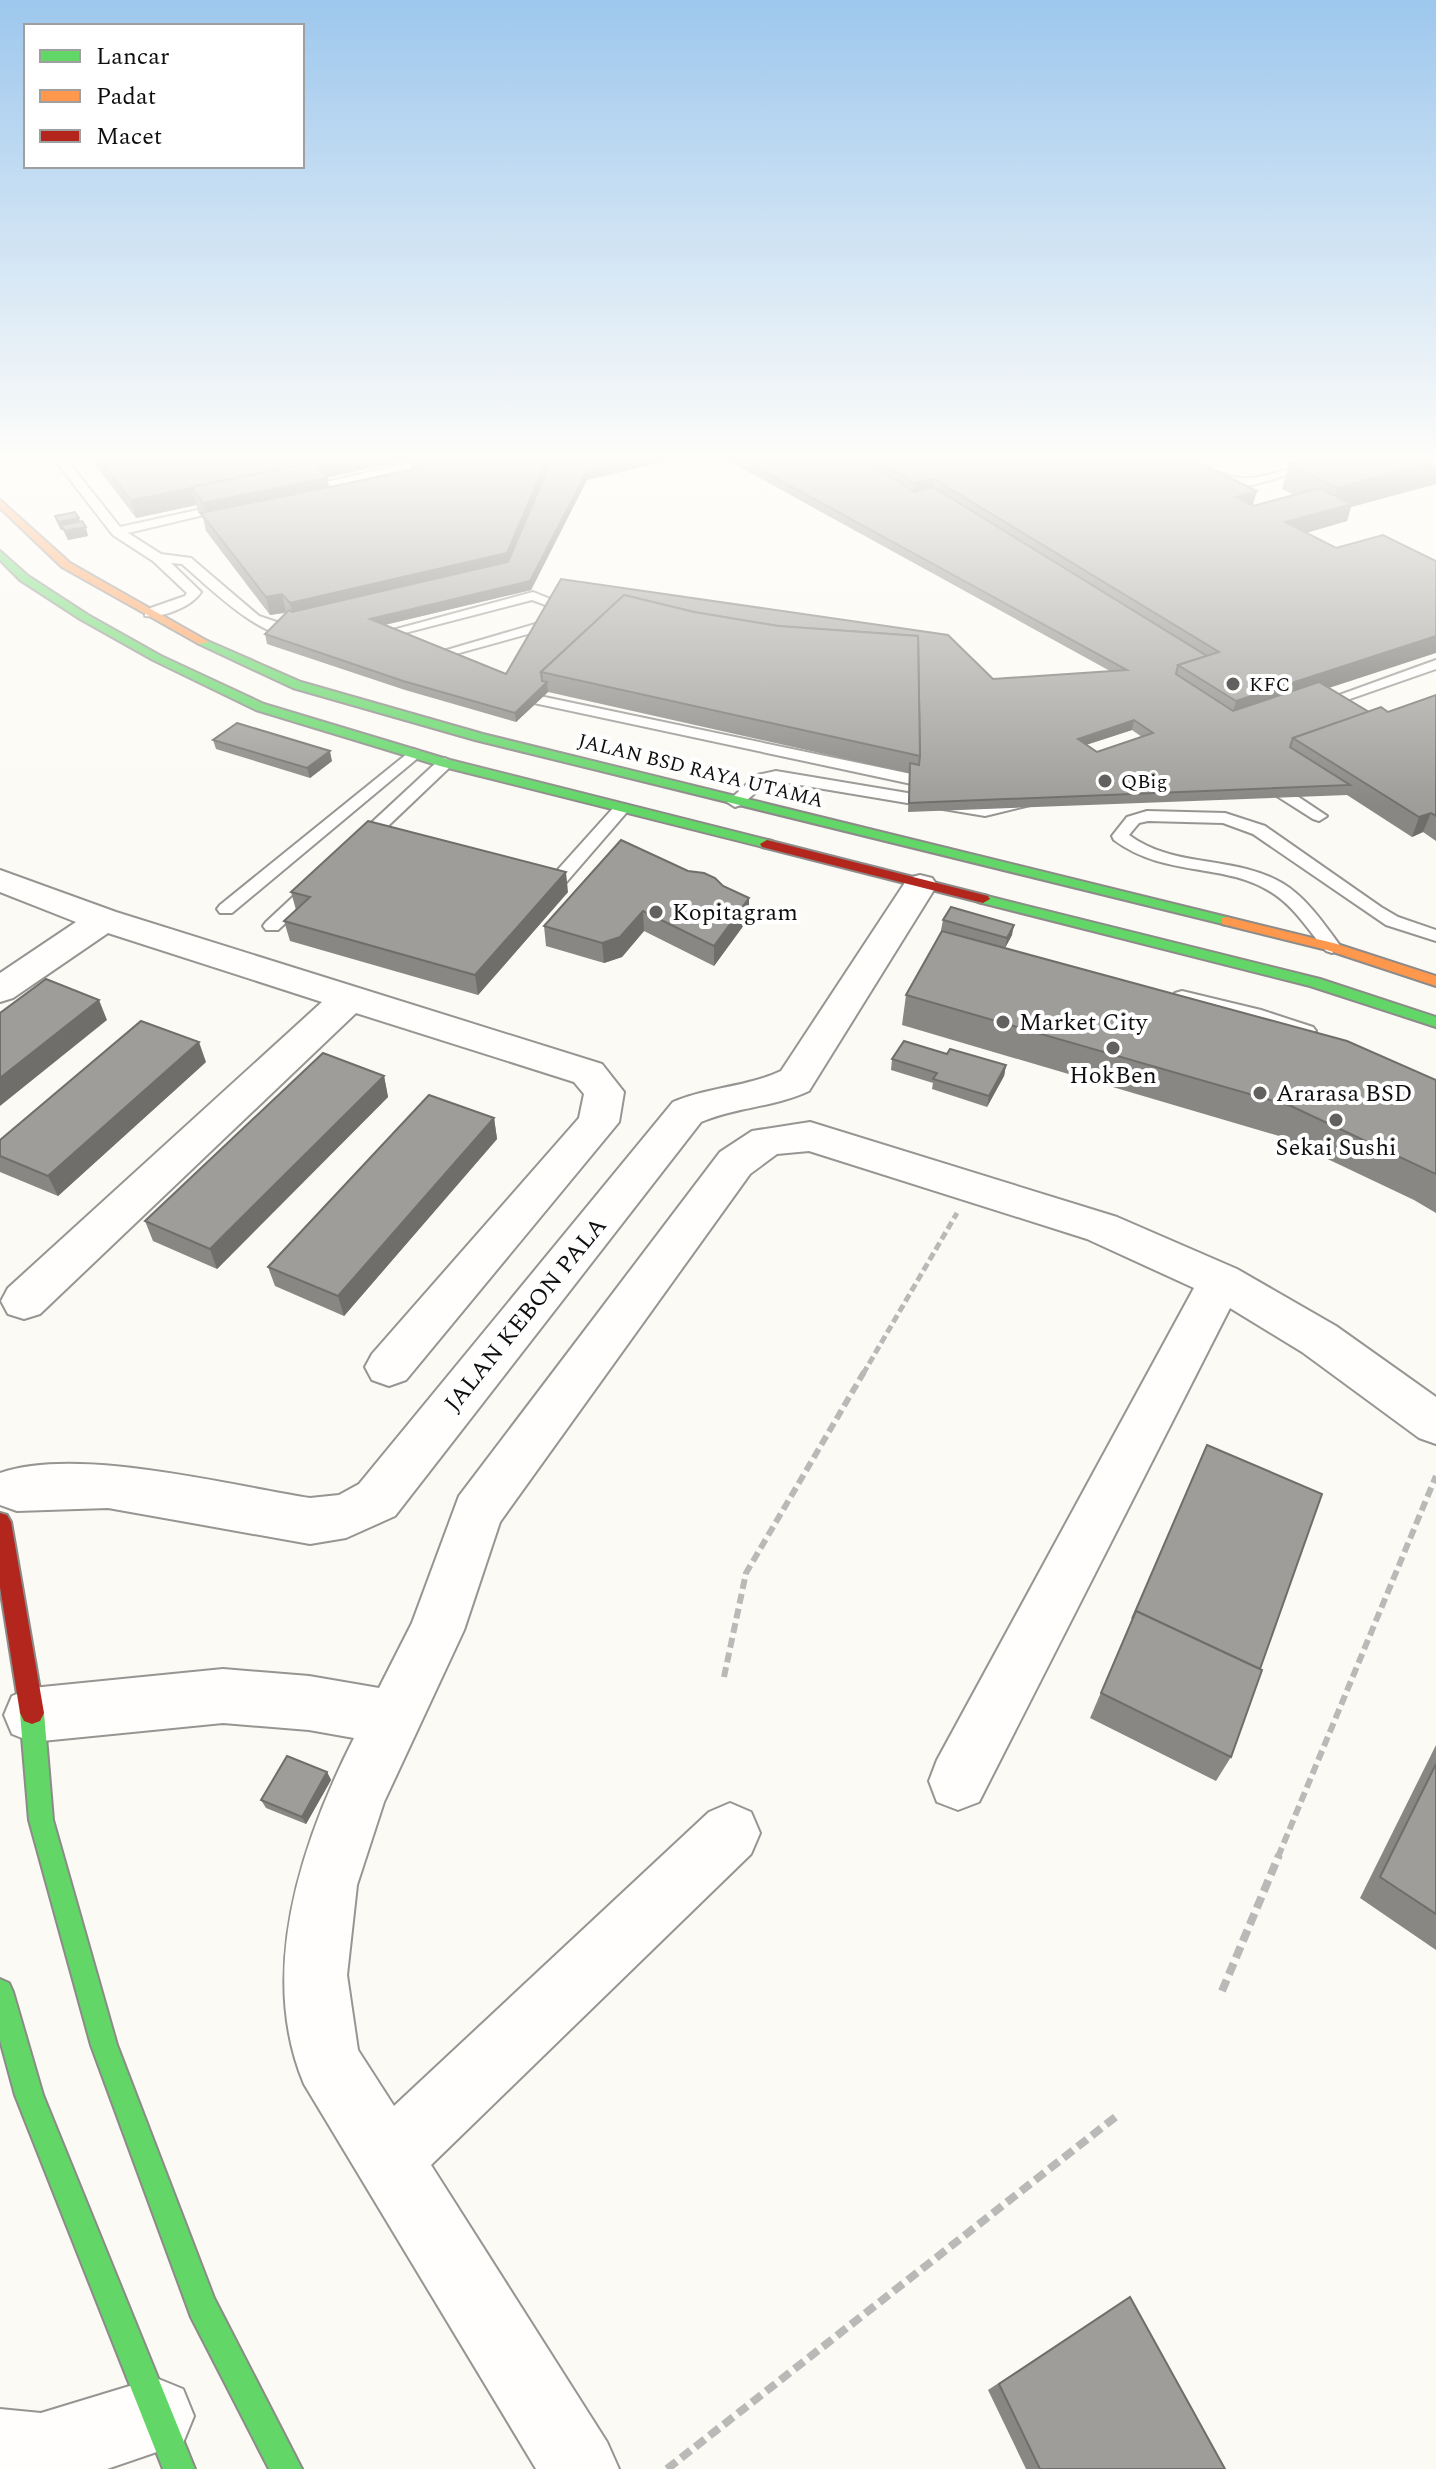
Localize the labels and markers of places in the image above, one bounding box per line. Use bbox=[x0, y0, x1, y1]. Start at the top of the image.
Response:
place label: KFC bbox=[1249, 670, 1290, 700]
marker: KFC bbox=[1224, 675, 1242, 693]
place label: QBig bbox=[1121, 767, 1167, 797]
marker: QBig bbox=[1096, 772, 1114, 790]
place label: Kopitagram bbox=[672, 895, 798, 931]
marker: Kopitagram bbox=[647, 903, 665, 921]
place label: Market City bbox=[1019, 1005, 1149, 1041]
marker: Market City bbox=[994, 1013, 1012, 1031]
marker: HokBen bbox=[1104, 1039, 1122, 1057]
place label: HokBen bbox=[1069, 1058, 1157, 1094]
place label: Ararasa BSD bbox=[1276, 1076, 1412, 1112]
marker: Ararasa BSD bbox=[1251, 1084, 1269, 1102]
marker: Sekai Sushi bbox=[1327, 1111, 1345, 1129]
place label: Sekai Sushi bbox=[1275, 1130, 1397, 1166]

